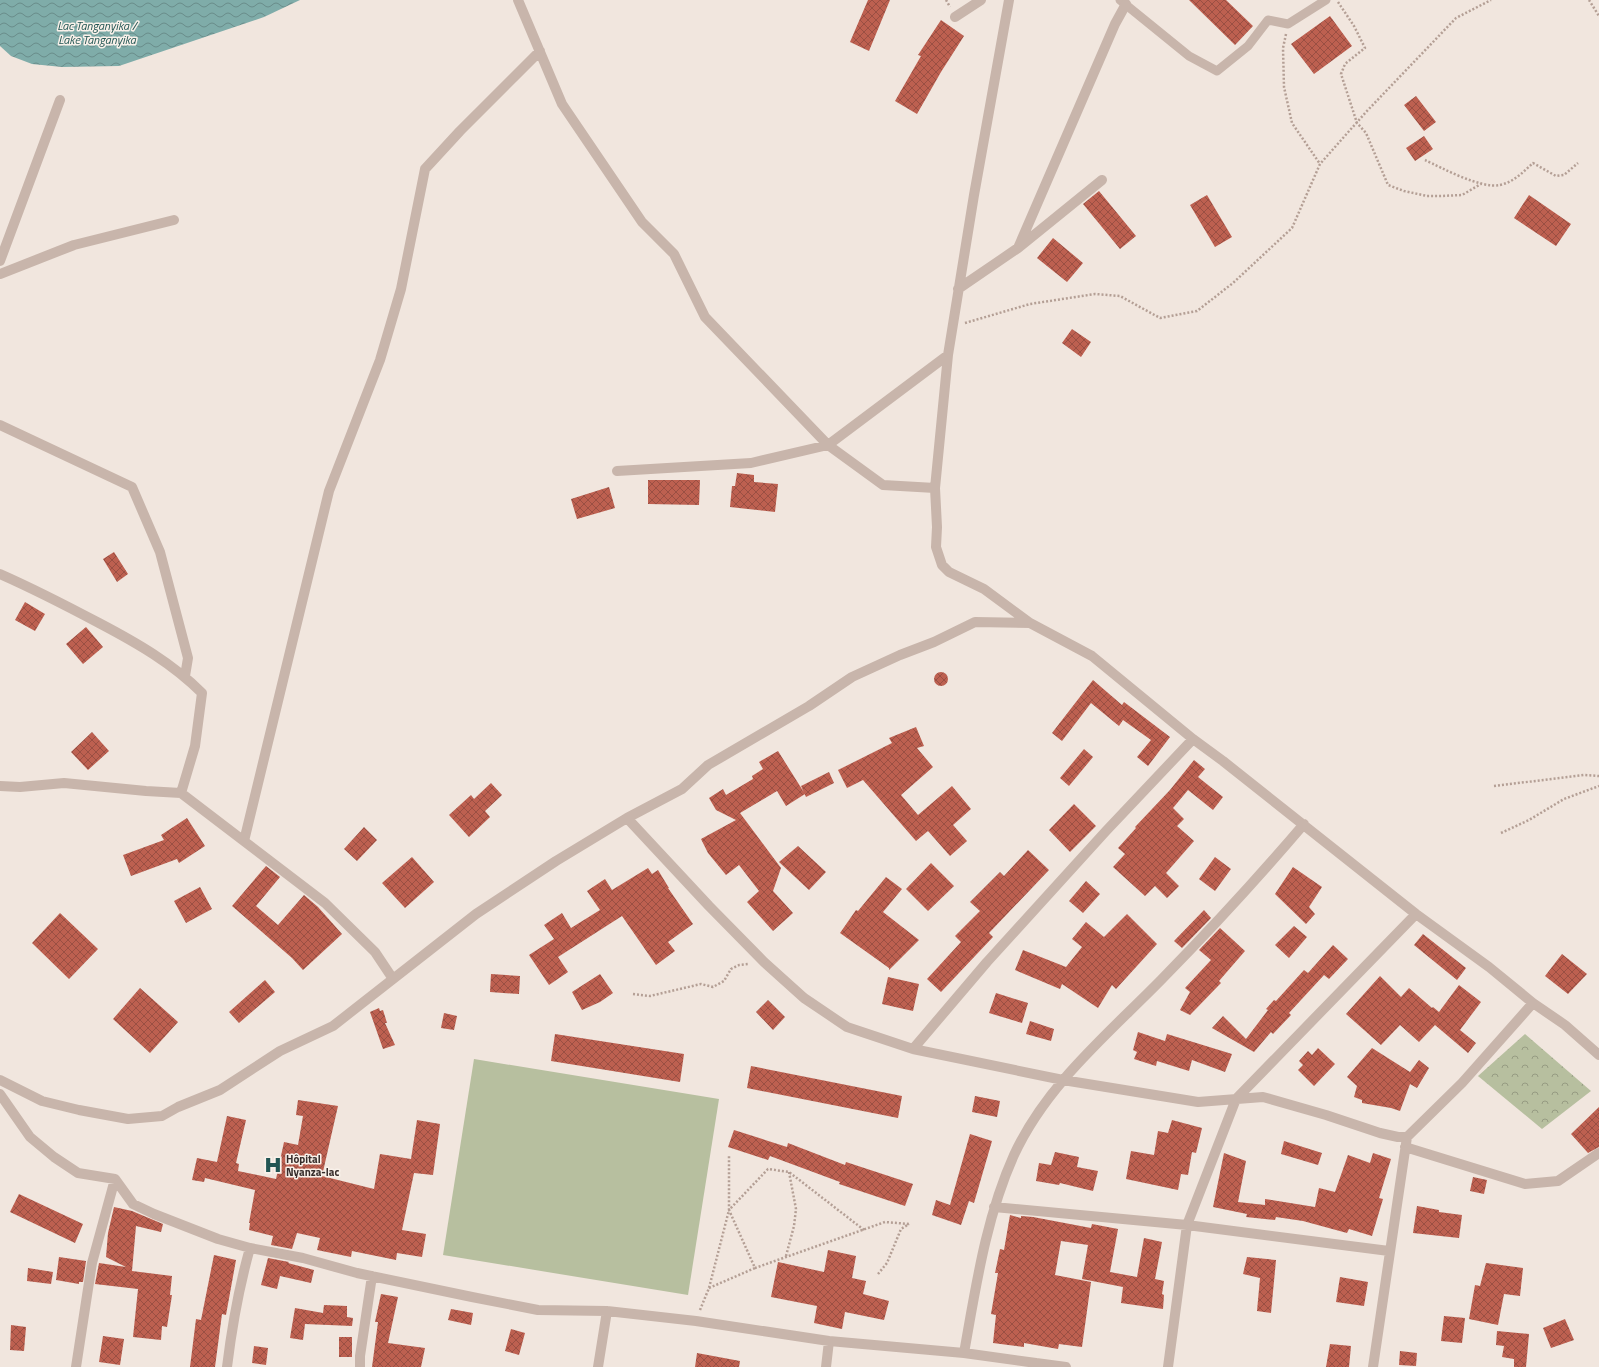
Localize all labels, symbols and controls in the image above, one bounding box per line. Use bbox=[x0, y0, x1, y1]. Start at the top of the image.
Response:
water label: Lac Tanganyika / Lake Tanganyika bbox=[57, 16, 139, 49]
place label: Hôpital Nyanza-lac bbox=[286, 1151, 339, 1180]
hospital icon: Hôpital Nyanza-lac bbox=[263, 1155, 283, 1175]

